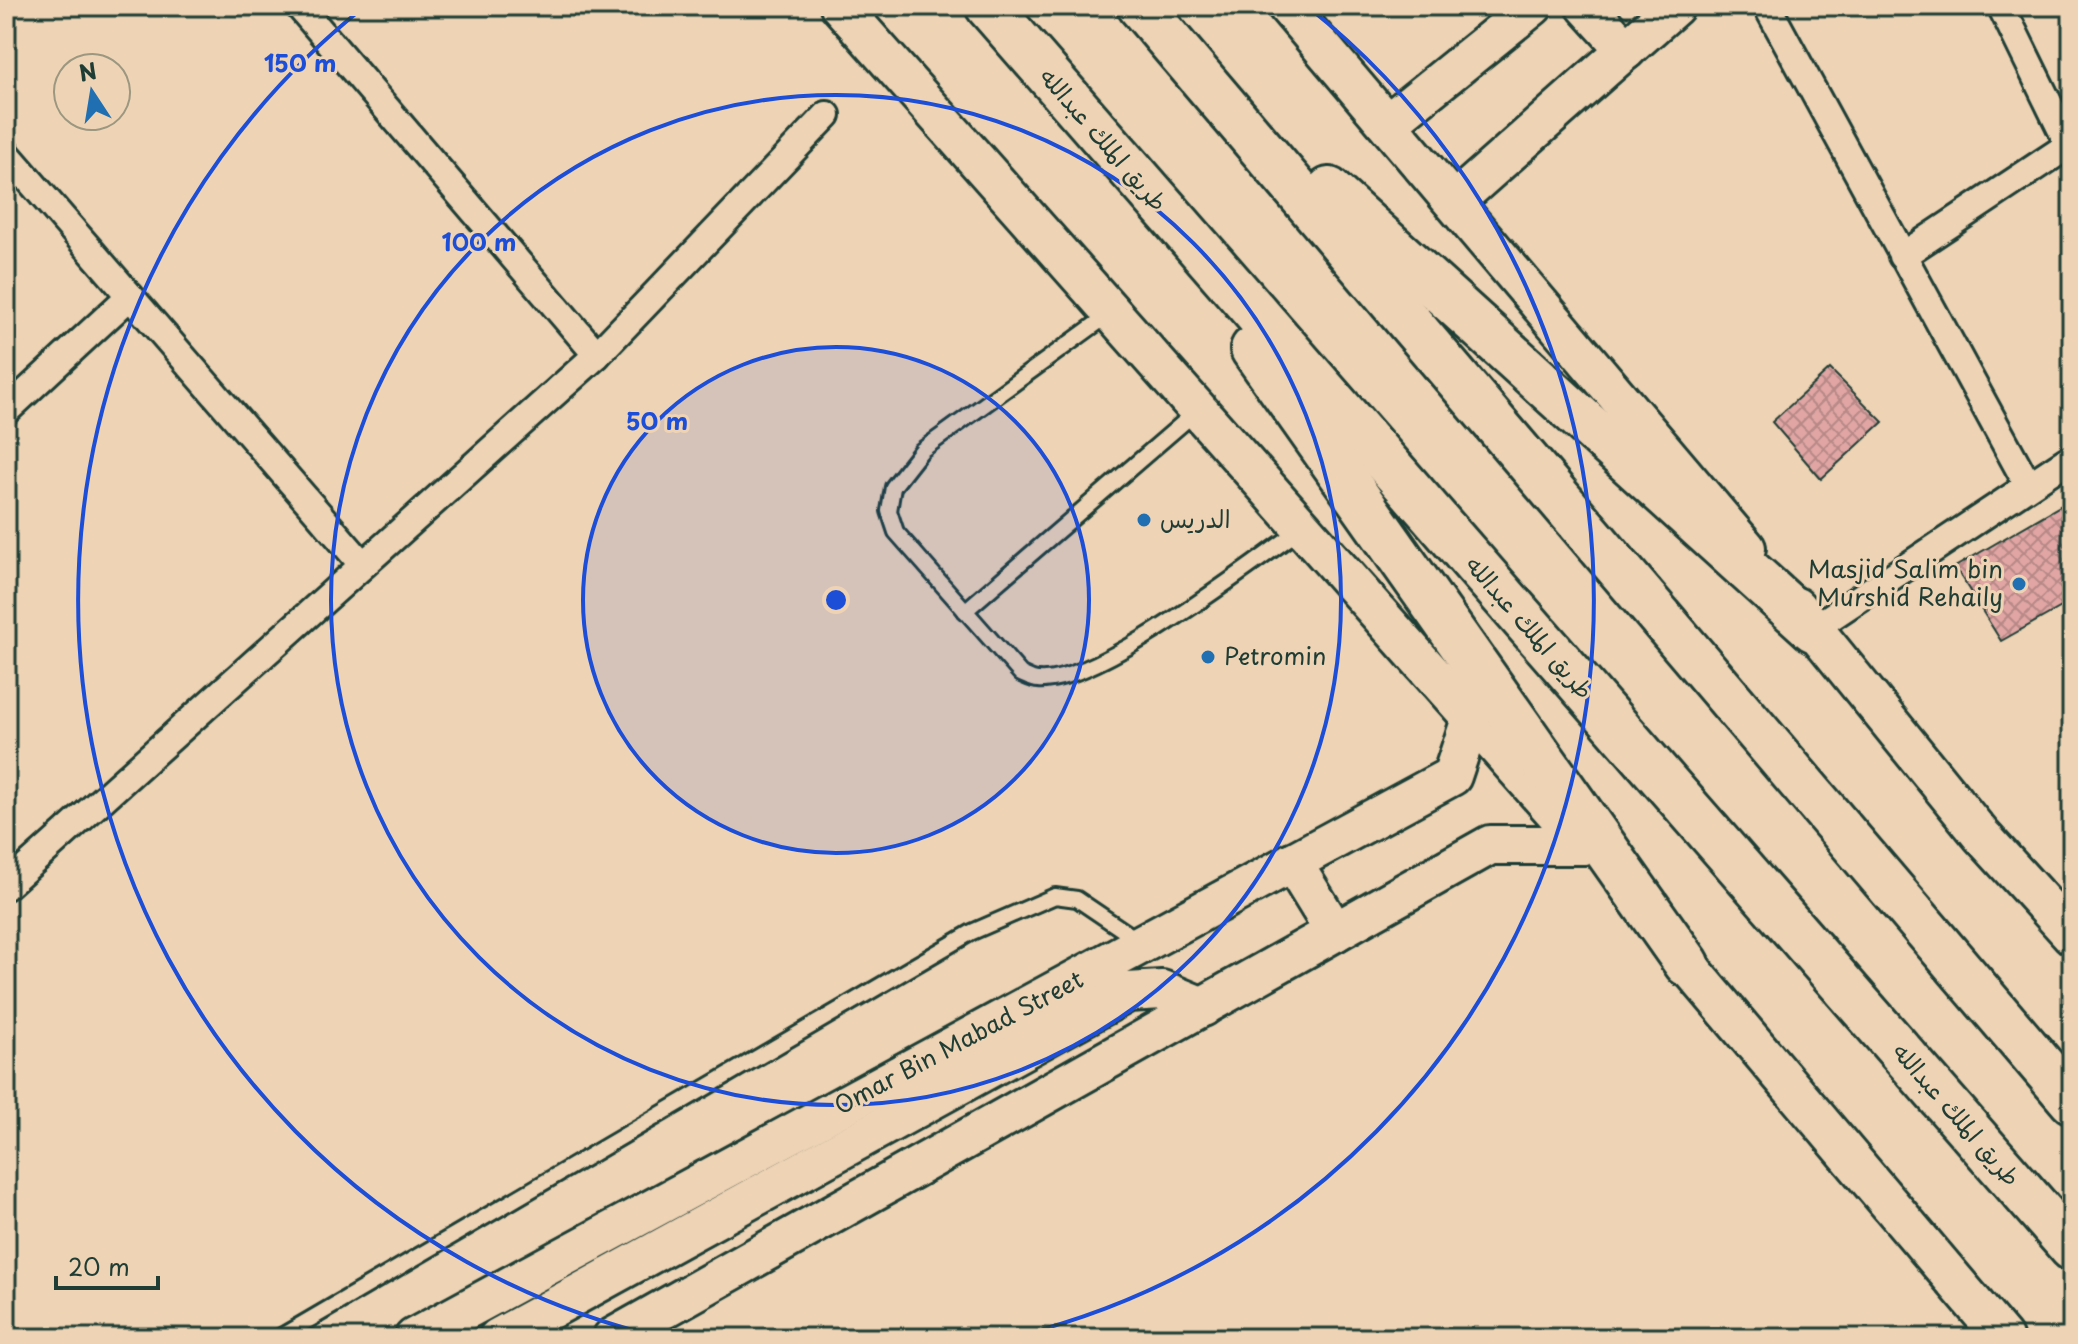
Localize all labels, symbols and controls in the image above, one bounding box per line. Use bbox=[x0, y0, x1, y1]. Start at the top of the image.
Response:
text: 150 m bbox=[264, 44, 336, 80]
north arrow bbox=[52, 52, 132, 132]
text: N bbox=[76, 53, 99, 89]
street label: طريق الملك عبدالله bbox=[1032, 59, 1177, 218]
text: 100 m bbox=[442, 223, 516, 259]
text: 50 m bbox=[626, 402, 688, 438]
place label: الدريس bbox=[1160, 500, 1230, 536]
marker: الدريس bbox=[1135, 511, 1153, 529]
street label: طريق الملك عبدالله bbox=[1458, 547, 1603, 706]
place label: Masjid Salim bin Murshid Rehaily bbox=[1808, 550, 2003, 614]
marker: Masjid Salim bin Murshid Rehaily bbox=[2010, 575, 2028, 593]
centre of rings bbox=[822, 586, 850, 614]
place label: Petromin bbox=[1224, 637, 1327, 673]
marker: Petromin bbox=[1199, 648, 1217, 666]
street label: Omar Bin Mabad Street bbox=[827, 960, 1089, 1122]
street label: طريق الملك عبدالله bbox=[1885, 1034, 2030, 1193]
scale bar bbox=[56, 1240, 158, 1290]
text: 20 m bbox=[68, 1248, 130, 1284]

